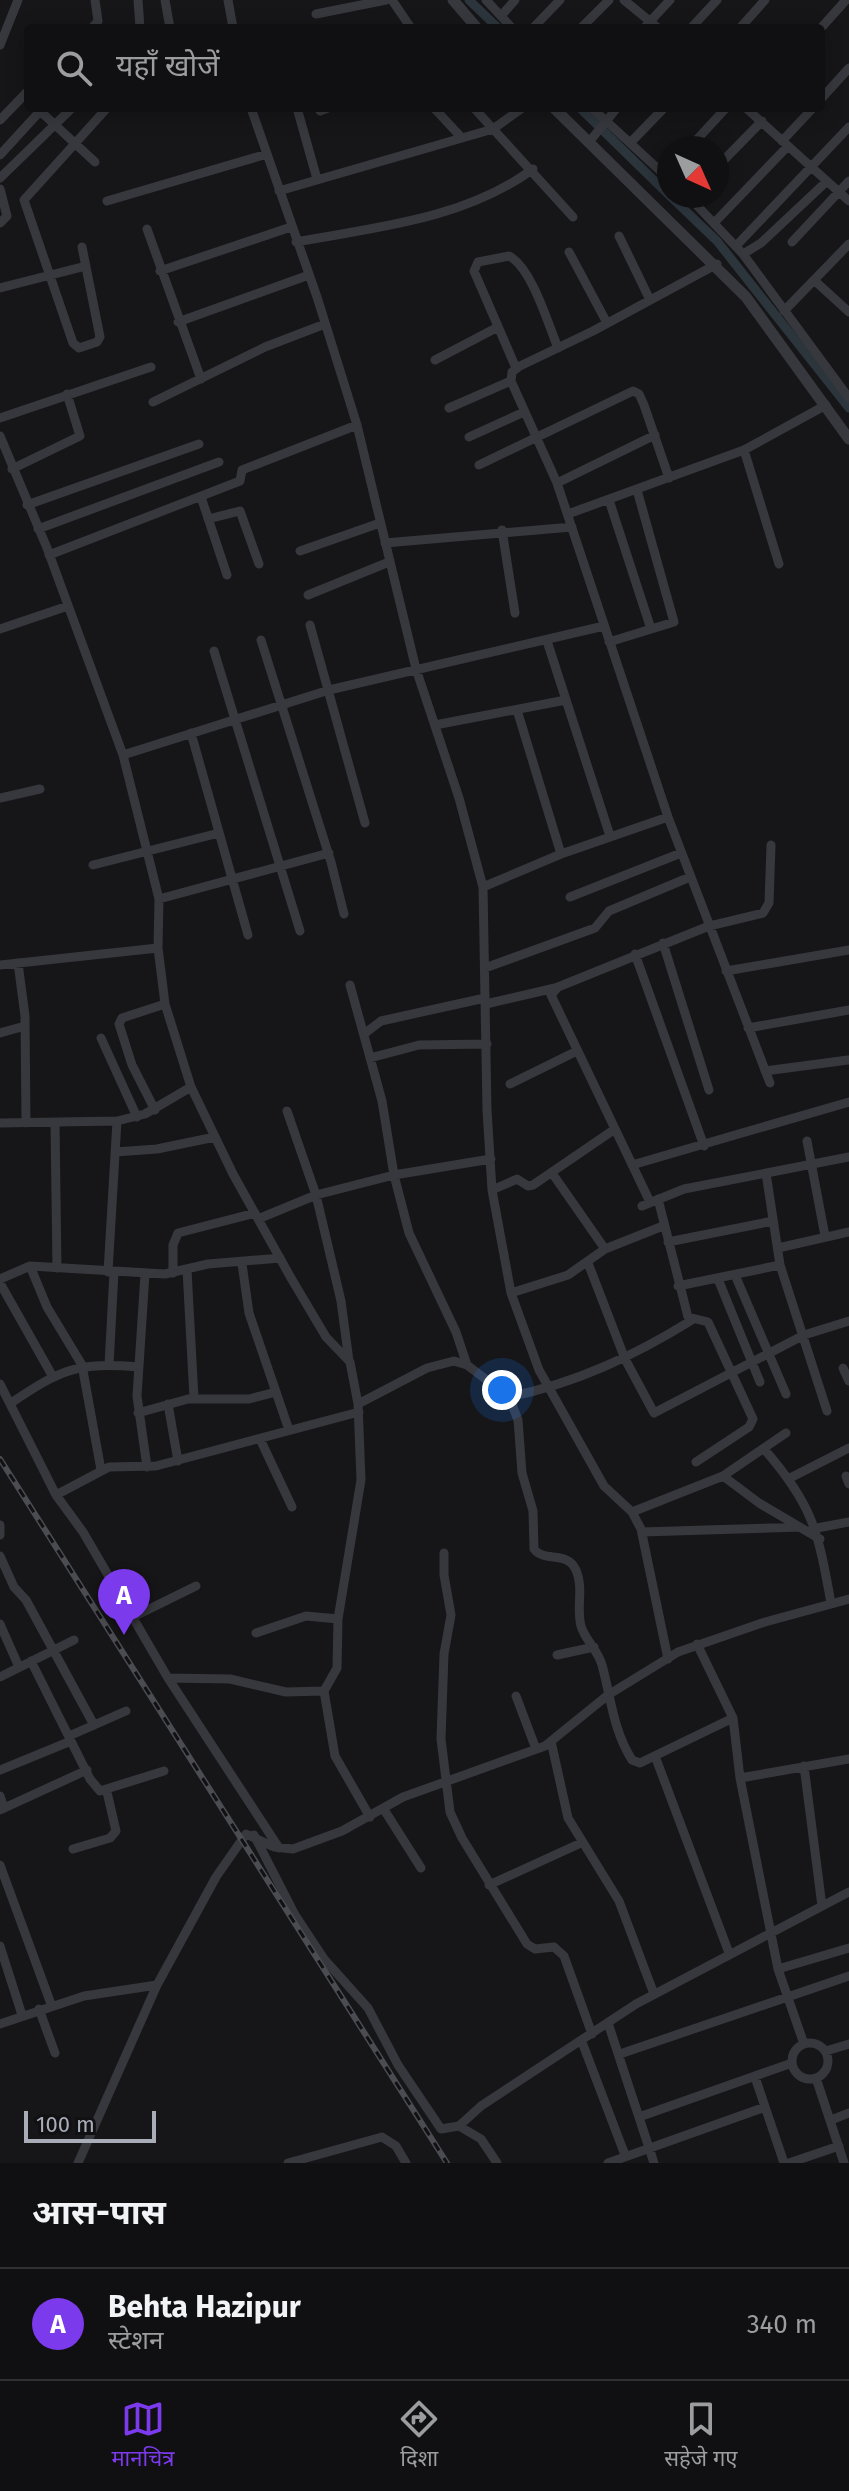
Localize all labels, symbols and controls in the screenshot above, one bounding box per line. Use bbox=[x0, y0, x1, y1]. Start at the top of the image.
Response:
search box bbox=[24, 24, 825, 112]
icon: search bbox=[52, 46, 96, 90]
text: यहाँ खोजें bbox=[116, 48, 220, 84]
north arrow bbox=[657, 136, 729, 208]
your location bbox=[482, 1370, 522, 1410]
pin: A bbox=[98, 1569, 150, 1635]
scale bar bbox=[24, 2107, 156, 2143]
text: 100 m bbox=[36, 2111, 95, 2138]
text: आस-पास bbox=[32, 2192, 166, 2233]
text: Behta Hazipur bbox=[108, 2289, 301, 2325]
text: A bbox=[50, 2309, 66, 2340]
text: 340 m bbox=[747, 2309, 817, 2340]
text: स्टेशन bbox=[108, 2325, 163, 2356]
tab: मानचित्र bbox=[111, 2397, 174, 2475]
tab: दिशा bbox=[397, 2397, 441, 2475]
tab: सहेजे गए bbox=[664, 2397, 738, 2475]

